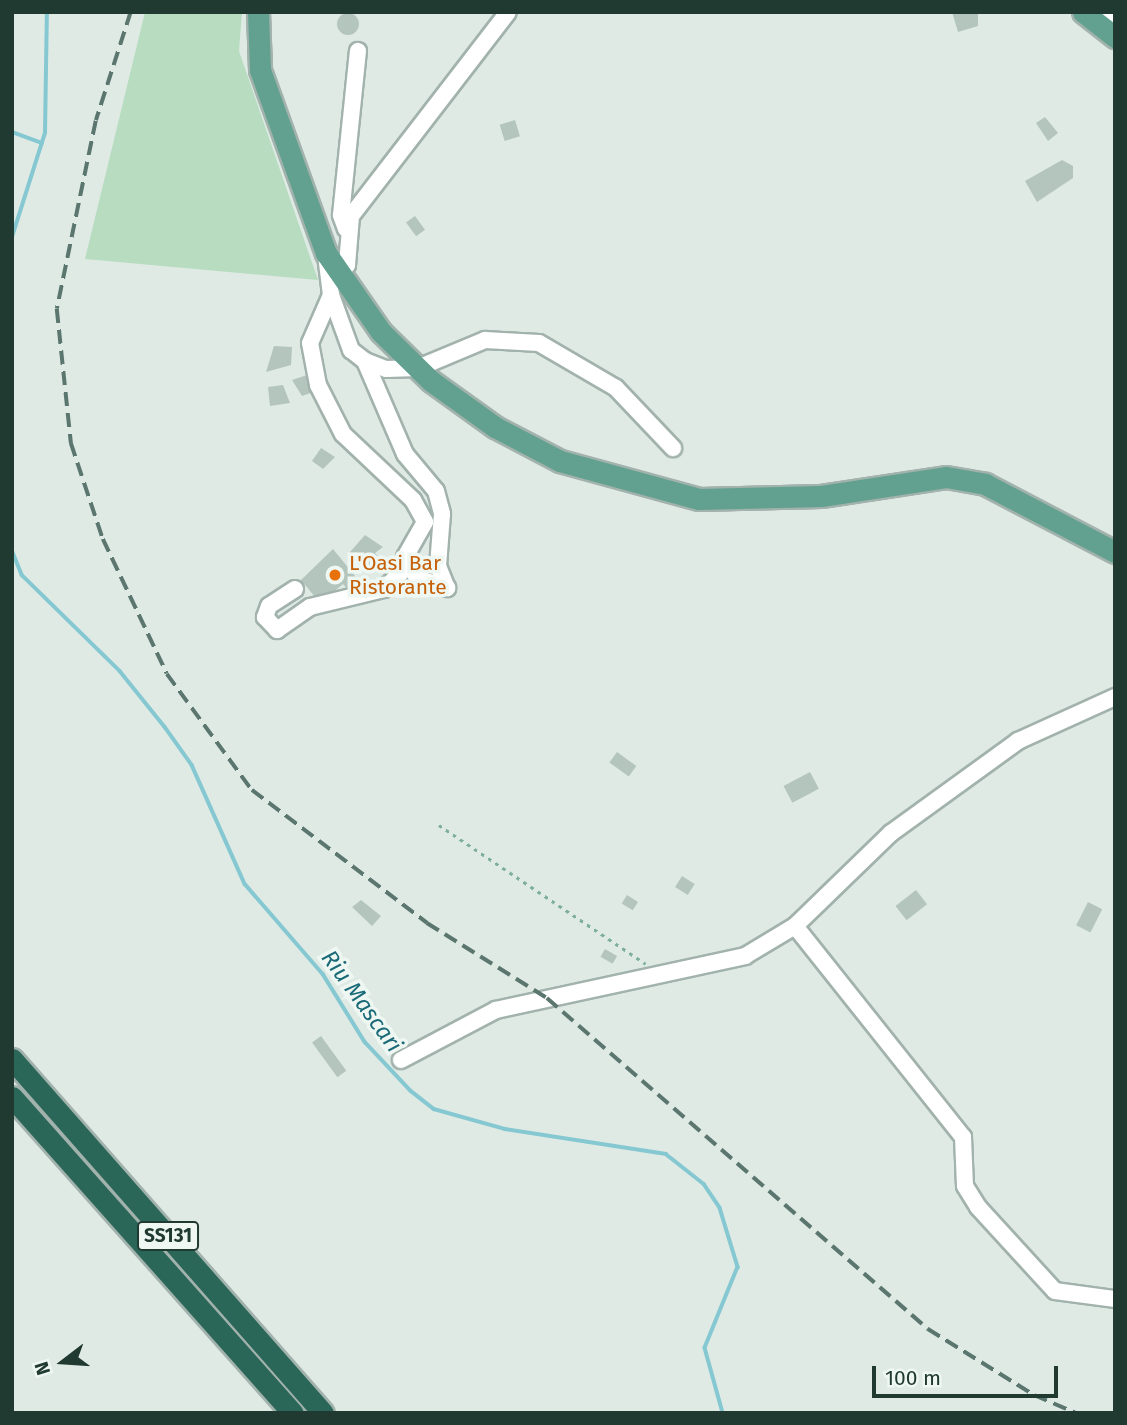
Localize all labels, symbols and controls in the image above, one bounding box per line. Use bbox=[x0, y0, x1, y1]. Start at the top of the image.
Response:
place label: L'Oasi Bar Ristorante bbox=[349, 550, 447, 600]
marker: L'Oasi Bar Ristorante bbox=[327, 567, 343, 583]
water label: Riu Mascari bbox=[316, 945, 408, 1057]
road number: SS131 bbox=[136, 1220, 200, 1252]
north arrow bbox=[28, 1327, 98, 1397]
scale bar bbox=[875, 1352, 1060, 1396]
text: N bbox=[30, 1359, 55, 1378]
text: 100 m bbox=[885, 1365, 941, 1391]

